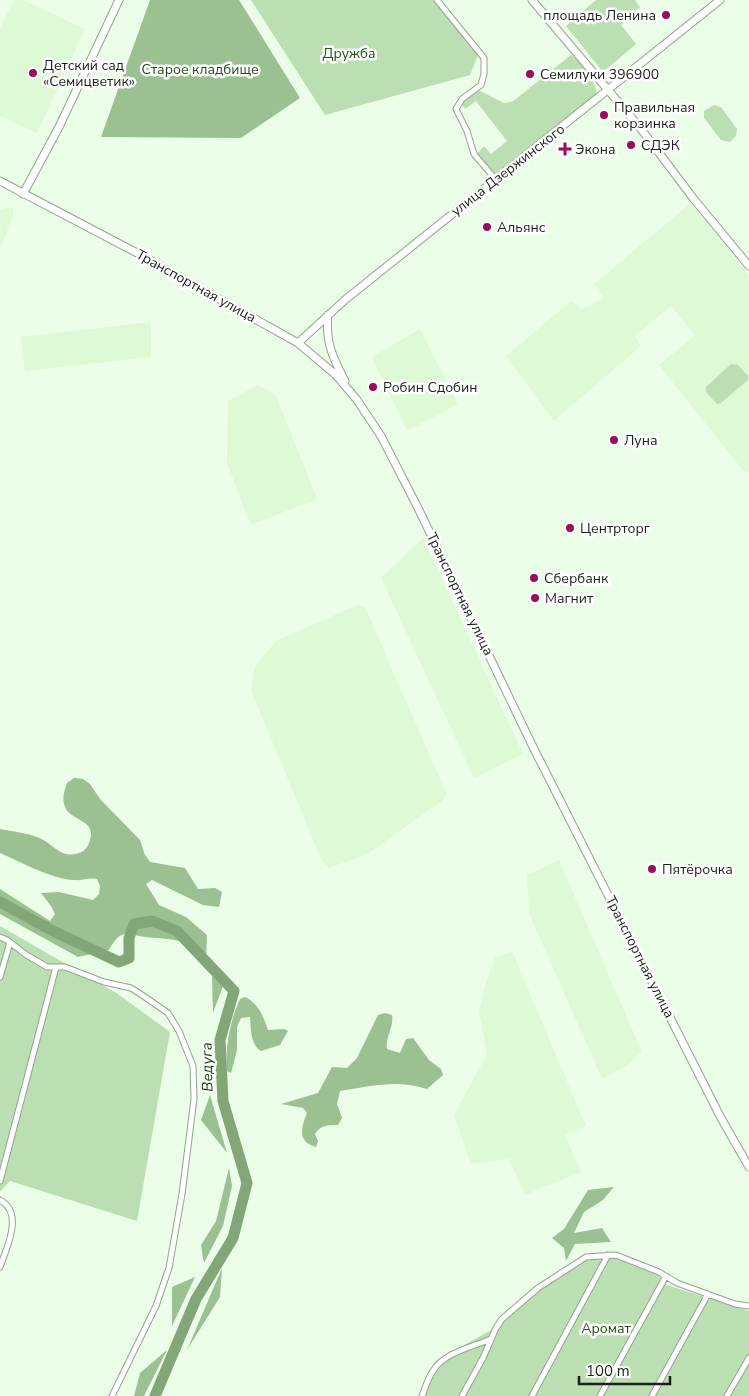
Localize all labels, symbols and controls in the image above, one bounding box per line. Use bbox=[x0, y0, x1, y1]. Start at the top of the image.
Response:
place label: площадь Ленина bbox=[543, 6, 656, 25]
marker: площадь Ленина bbox=[660, 9, 672, 21]
park label: Дружба bbox=[323, 44, 375, 63]
place label: Детский сад «Семицветик» bbox=[43, 56, 135, 91]
park label: Старое кладбище bbox=[141, 60, 259, 79]
place label: Семилуки 396900 bbox=[540, 65, 659, 84]
marker: Детский сад «Семицветик» bbox=[27, 67, 39, 79]
marker: Семилуки 396900 bbox=[524, 68, 536, 80]
place label: Правильная корзинка bbox=[614, 98, 695, 133]
marker: Правильная корзинка bbox=[598, 109, 610, 121]
street label: улица Дзержинского bbox=[447, 119, 569, 220]
place label: СДЭК bbox=[641, 136, 680, 155]
marker: СДЭК bbox=[625, 139, 637, 151]
place label: Экона bbox=[575, 140, 615, 159]
marker: Экона bbox=[559, 143, 571, 155]
place label: Альянс bbox=[497, 218, 546, 237]
marker: Альянс bbox=[481, 221, 493, 233]
street label: Транспортная улица bbox=[133, 245, 259, 327]
place label: Робин Сдобин bbox=[383, 378, 477, 397]
marker: Робин Сдобин bbox=[367, 381, 379, 393]
place label: Луна bbox=[624, 431, 657, 450]
marker: Луна bbox=[608, 434, 620, 446]
place label: Центрторг bbox=[580, 519, 650, 538]
marker: Центрторг bbox=[564, 522, 576, 534]
street label: Транспортная улица bbox=[422, 529, 498, 659]
place label: Сбербанк bbox=[544, 569, 609, 588]
marker: Сбербанк bbox=[528, 572, 540, 584]
place label: Магнит bbox=[545, 589, 594, 608]
marker: Магнит bbox=[529, 592, 541, 604]
place label: Пятёрочка bbox=[662, 860, 733, 879]
marker: Пятёрочка bbox=[646, 863, 658, 875]
street label: Транспортная улица bbox=[601, 893, 679, 1021]
water label: Ведуга bbox=[197, 1042, 217, 1092]
park label: Аромат bbox=[581, 1319, 631, 1338]
scale bar bbox=[579, 1354, 670, 1386]
text: 100 m bbox=[586, 1361, 630, 1381]

